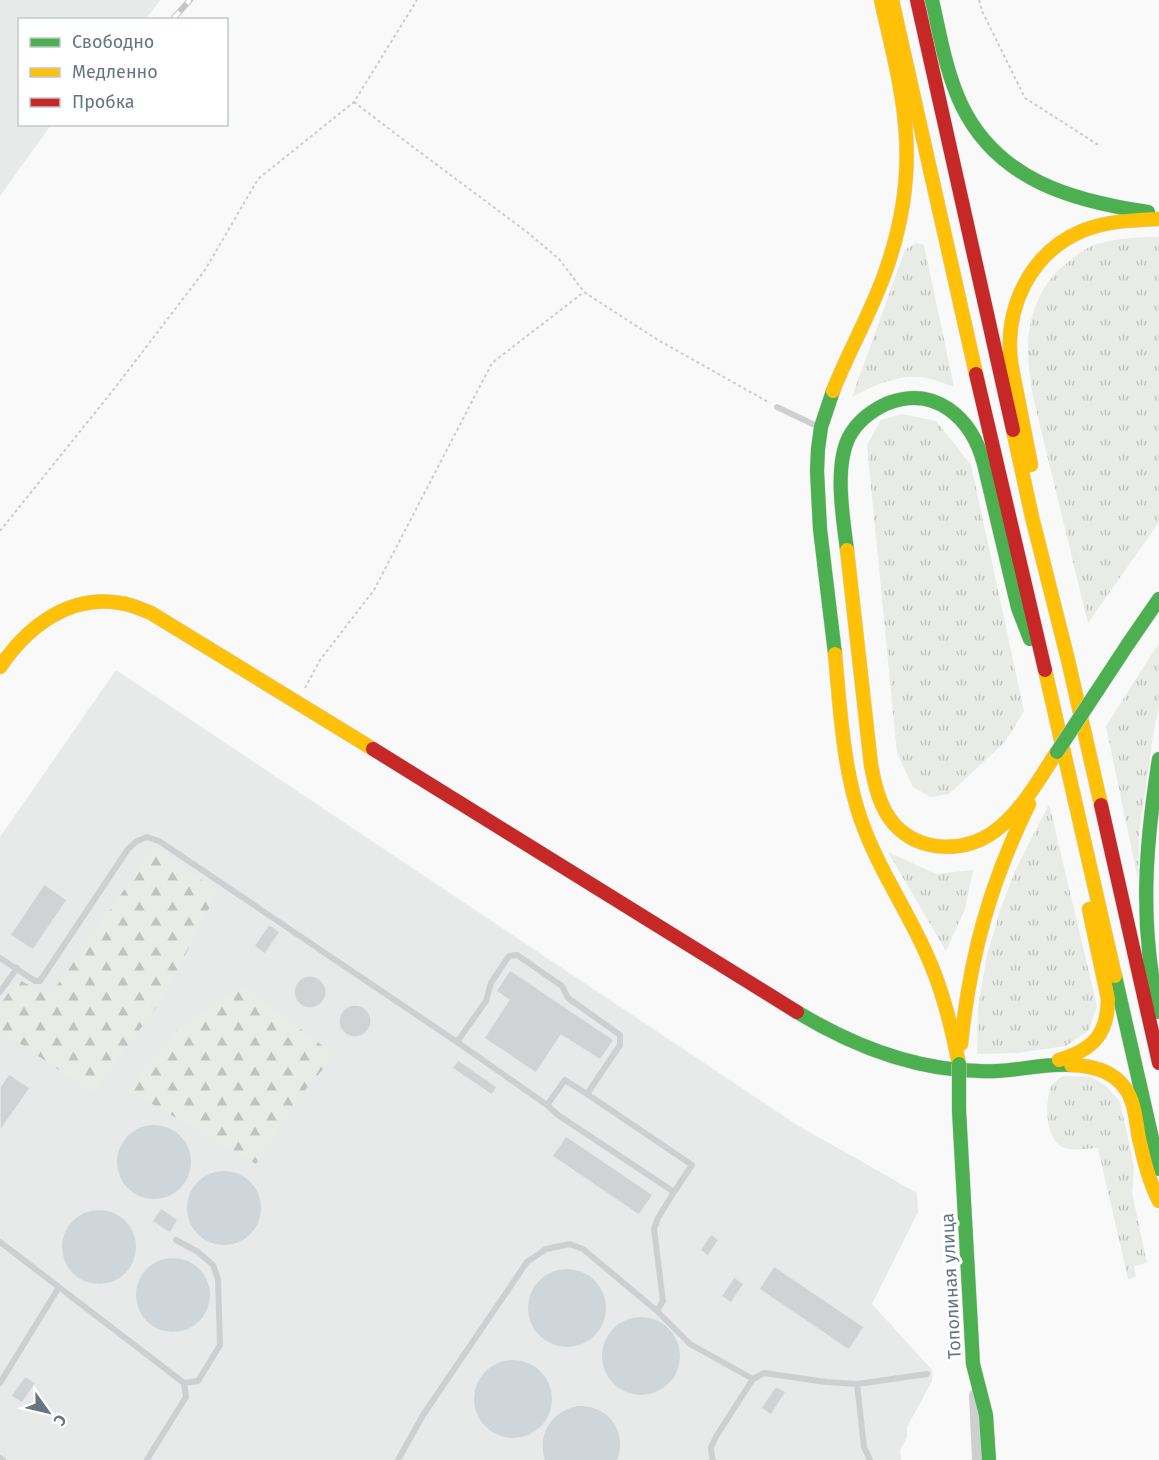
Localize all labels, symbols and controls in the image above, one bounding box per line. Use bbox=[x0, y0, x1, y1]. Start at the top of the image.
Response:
legend bbox=[18, 18, 228, 126]
text: Свободно bbox=[72, 31, 154, 53]
text: Медленно bbox=[72, 61, 158, 83]
text: Пробка bbox=[72, 91, 135, 113]
street label: Тополиная улица bbox=[936, 1212, 966, 1360]
north arrow bbox=[18, 1382, 78, 1442]
text: С bbox=[49, 1411, 70, 1430]

